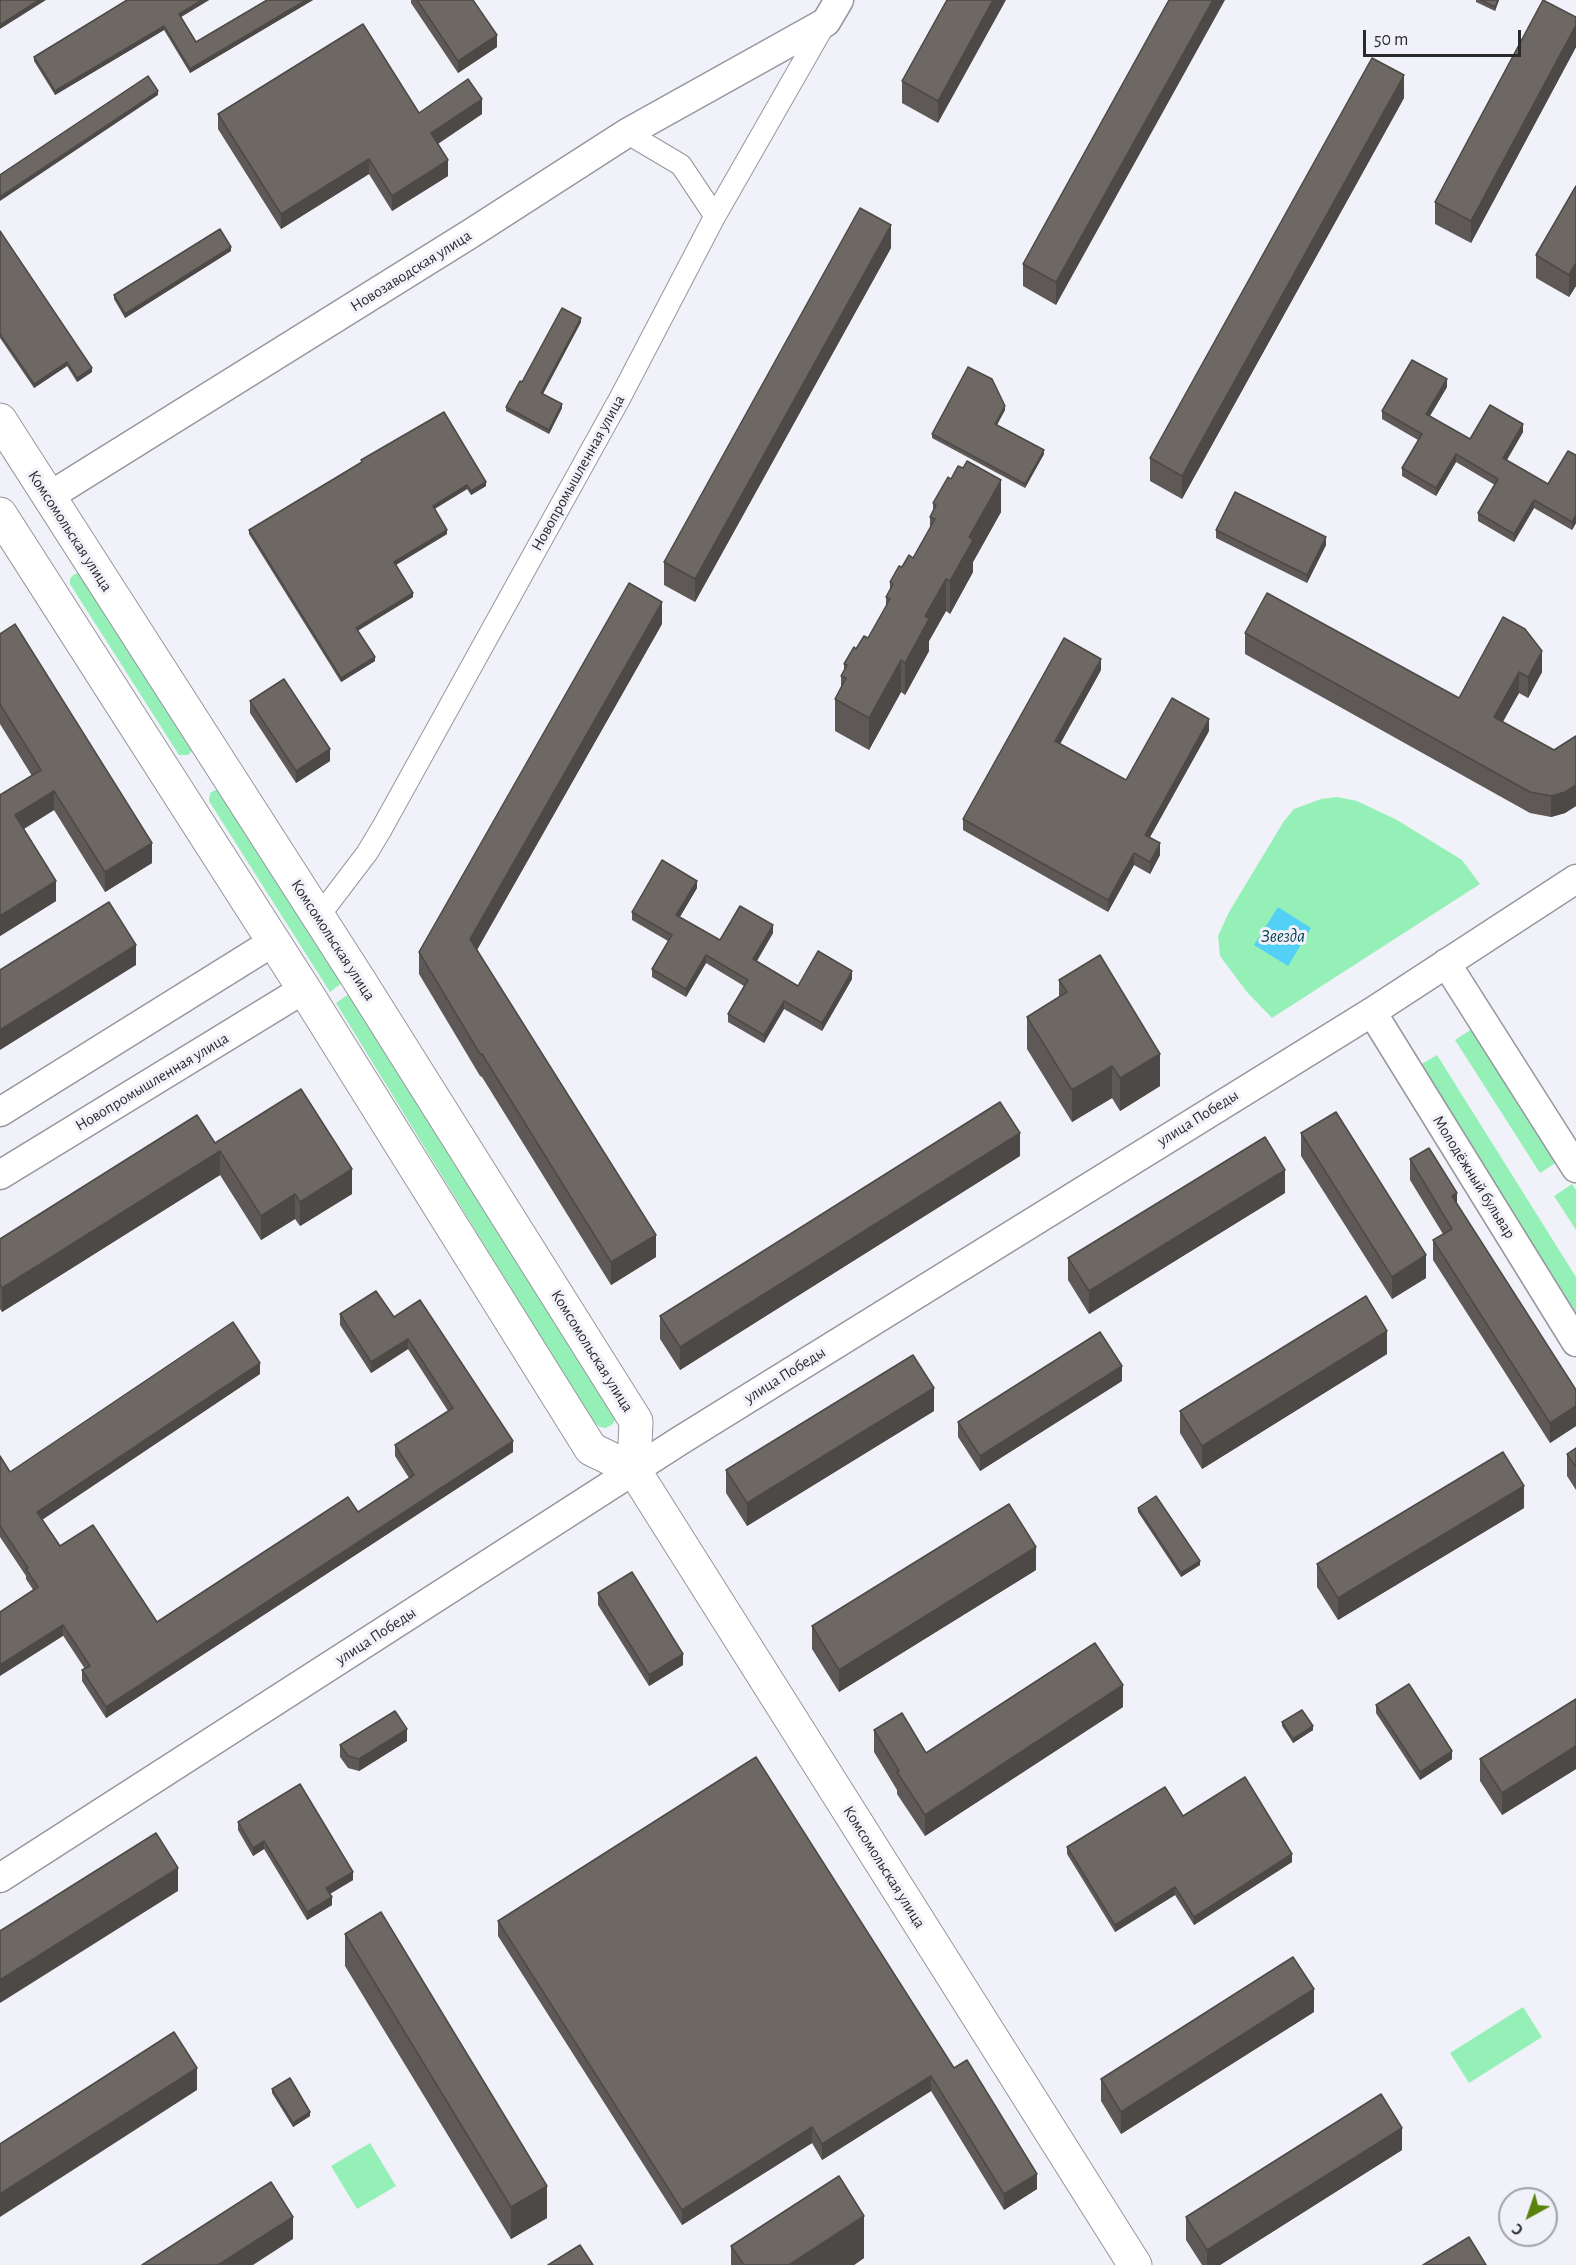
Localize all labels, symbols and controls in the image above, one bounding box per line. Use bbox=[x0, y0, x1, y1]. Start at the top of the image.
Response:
scale bar bbox=[1366, 18, 1524, 56]
text: 50 m bbox=[1374, 31, 1408, 49]
street label: Новозаводская улица bbox=[347, 226, 475, 316]
street label: Новопромышленная улица bbox=[527, 392, 629, 554]
street label: Комсомольская улица bbox=[24, 467, 116, 595]
street label: Комсомольская улица bbox=[287, 876, 379, 1004]
water label: Звезда bbox=[1261, 926, 1305, 948]
street label: Новопромышленная улица bbox=[72, 1029, 232, 1135]
street label: улица Победы bbox=[1154, 1086, 1242, 1150]
street label: Молодёжный бульвар bbox=[1428, 1112, 1520, 1242]
street label: Комсомольская улица bbox=[547, 1286, 637, 1416]
street label: улица Победы bbox=[741, 1343, 829, 1407]
street label: улица Победы bbox=[332, 1603, 420, 1669]
street label: Комсомольская улица bbox=[839, 1802, 929, 1932]
north arrow bbox=[1498, 2187, 1558, 2247]
text: С bbox=[1509, 2220, 1526, 2238]

